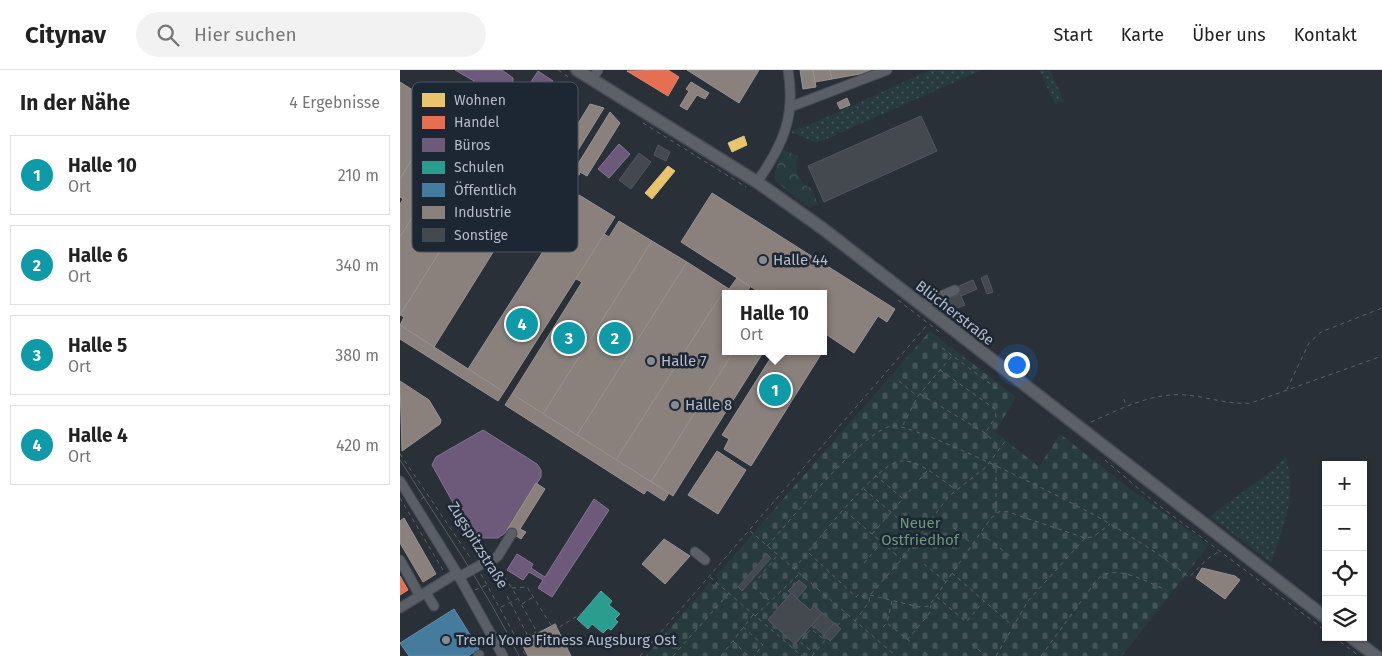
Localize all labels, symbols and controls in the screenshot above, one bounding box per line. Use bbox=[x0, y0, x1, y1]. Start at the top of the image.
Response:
search box bbox=[136, 12, 486, 57]
text: Citynav bbox=[25, 21, 106, 49]
icon: search bbox=[154, 21, 182, 49]
text: Hier suchen bbox=[194, 23, 297, 46]
text: Start bbox=[1053, 24, 1093, 46]
text: Karte bbox=[1121, 24, 1164, 46]
text: Über uns bbox=[1192, 24, 1266, 46]
text: Kontakt bbox=[1294, 24, 1357, 46]
legend bbox=[412, 82, 578, 252]
text: In der Nähe bbox=[20, 90, 130, 116]
text: Wohnen bbox=[454, 92, 506, 109]
text: 4 Ergebnisse bbox=[289, 93, 380, 112]
text: Handel bbox=[454, 114, 499, 131]
text: Büros bbox=[454, 137, 491, 154]
text: Halle 10 bbox=[68, 154, 137, 177]
text: Schulen bbox=[454, 159, 505, 176]
text: 1 bbox=[33, 166, 41, 185]
text: 210 m bbox=[338, 166, 379, 185]
text: Ort bbox=[68, 177, 91, 196]
text: Öffentlich bbox=[454, 181, 517, 199]
text: Industrie bbox=[454, 204, 511, 221]
text: Sonstige bbox=[454, 227, 508, 244]
text: Halle 6 bbox=[68, 244, 128, 267]
place label: Halle 44 bbox=[773, 251, 828, 269]
marker: Halle 44 bbox=[757, 254, 769, 266]
text: 2 bbox=[33, 256, 41, 275]
text: 340 m bbox=[336, 256, 379, 275]
text: Ort bbox=[68, 267, 91, 286]
street label: Blücherstraße bbox=[912, 277, 998, 349]
popup bbox=[722, 290, 827, 355]
text: Halle 10 bbox=[740, 302, 809, 325]
pin: 4 bbox=[506, 305, 538, 343]
pin: 3 bbox=[553, 319, 585, 357]
pin: 2 bbox=[599, 319, 631, 357]
text: Ort bbox=[740, 325, 763, 344]
text: Halle 5 bbox=[68, 334, 127, 357]
text: 3 bbox=[33, 346, 41, 365]
text: 380 m bbox=[335, 346, 379, 365]
place label: Halle 7 bbox=[661, 352, 707, 370]
your location bbox=[1004, 352, 1030, 378]
marker: Halle 7 bbox=[645, 355, 657, 367]
text: Ort bbox=[68, 357, 91, 376]
pin: 1 bbox=[759, 371, 791, 409]
place label: Halle 8 bbox=[685, 396, 732, 414]
marker: Halle 8 bbox=[669, 399, 681, 411]
text: Halle 4 bbox=[68, 424, 128, 447]
text: 4 bbox=[32, 436, 42, 455]
text: 420 m bbox=[336, 436, 379, 455]
text: Ort bbox=[68, 447, 91, 466]
map controls bbox=[1322, 461, 1367, 641]
button: + bbox=[1322, 461, 1367, 506]
street label: Zugspitzstraße bbox=[444, 498, 512, 592]
button: − bbox=[1322, 506, 1367, 551]
park label: Neuer Ostfriedhof bbox=[881, 514, 960, 549]
button: locate bbox=[1322, 551, 1367, 596]
button: layers bbox=[1322, 596, 1367, 641]
place label: Trend Yone Fitness Augsburg Ost bbox=[456, 631, 677, 649]
marker: Trend Yone Fitness Augsburg Ost bbox=[440, 634, 452, 646]

